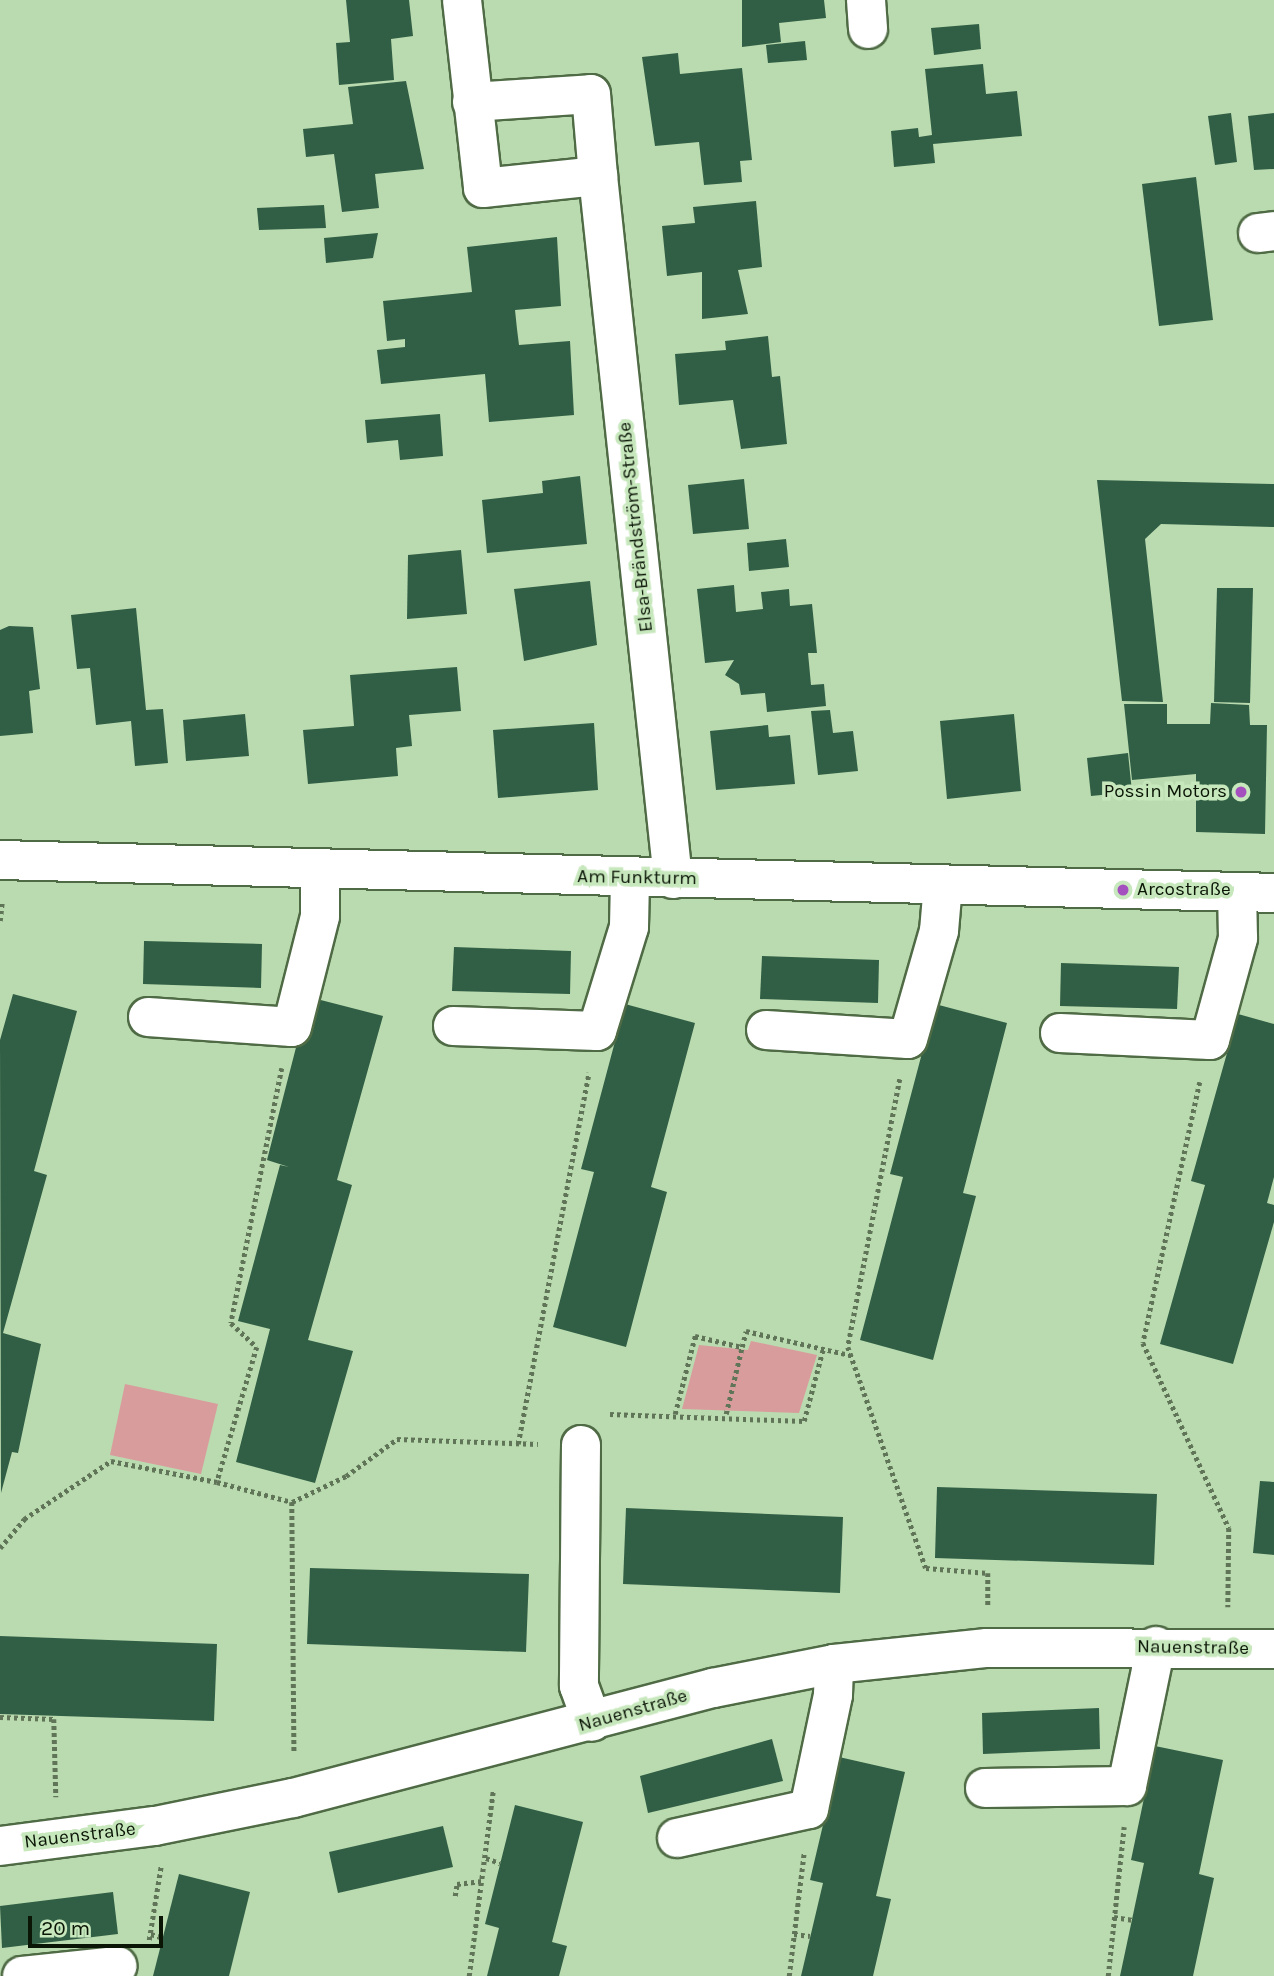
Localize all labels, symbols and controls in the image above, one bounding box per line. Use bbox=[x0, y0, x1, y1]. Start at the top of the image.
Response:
street label: Elsa-Brändström-Straße bbox=[614, 421, 658, 633]
place label: Possin Motors bbox=[1104, 781, 1227, 803]
marker: Possin Motors bbox=[1233, 784, 1249, 800]
street label: Am Funkturm bbox=[577, 866, 697, 890]
place label: Arcostraße bbox=[1137, 879, 1231, 901]
marker: Arcostraße bbox=[1115, 882, 1131, 898]
street label: Nauenstraße bbox=[1137, 1636, 1249, 1660]
street label: Nauenstraße bbox=[576, 1685, 690, 1737]
street label: Nauenstraße bbox=[23, 1818, 137, 1854]
scale bar bbox=[32, 1902, 166, 1946]
text: 20 m bbox=[41, 1916, 90, 1940]

